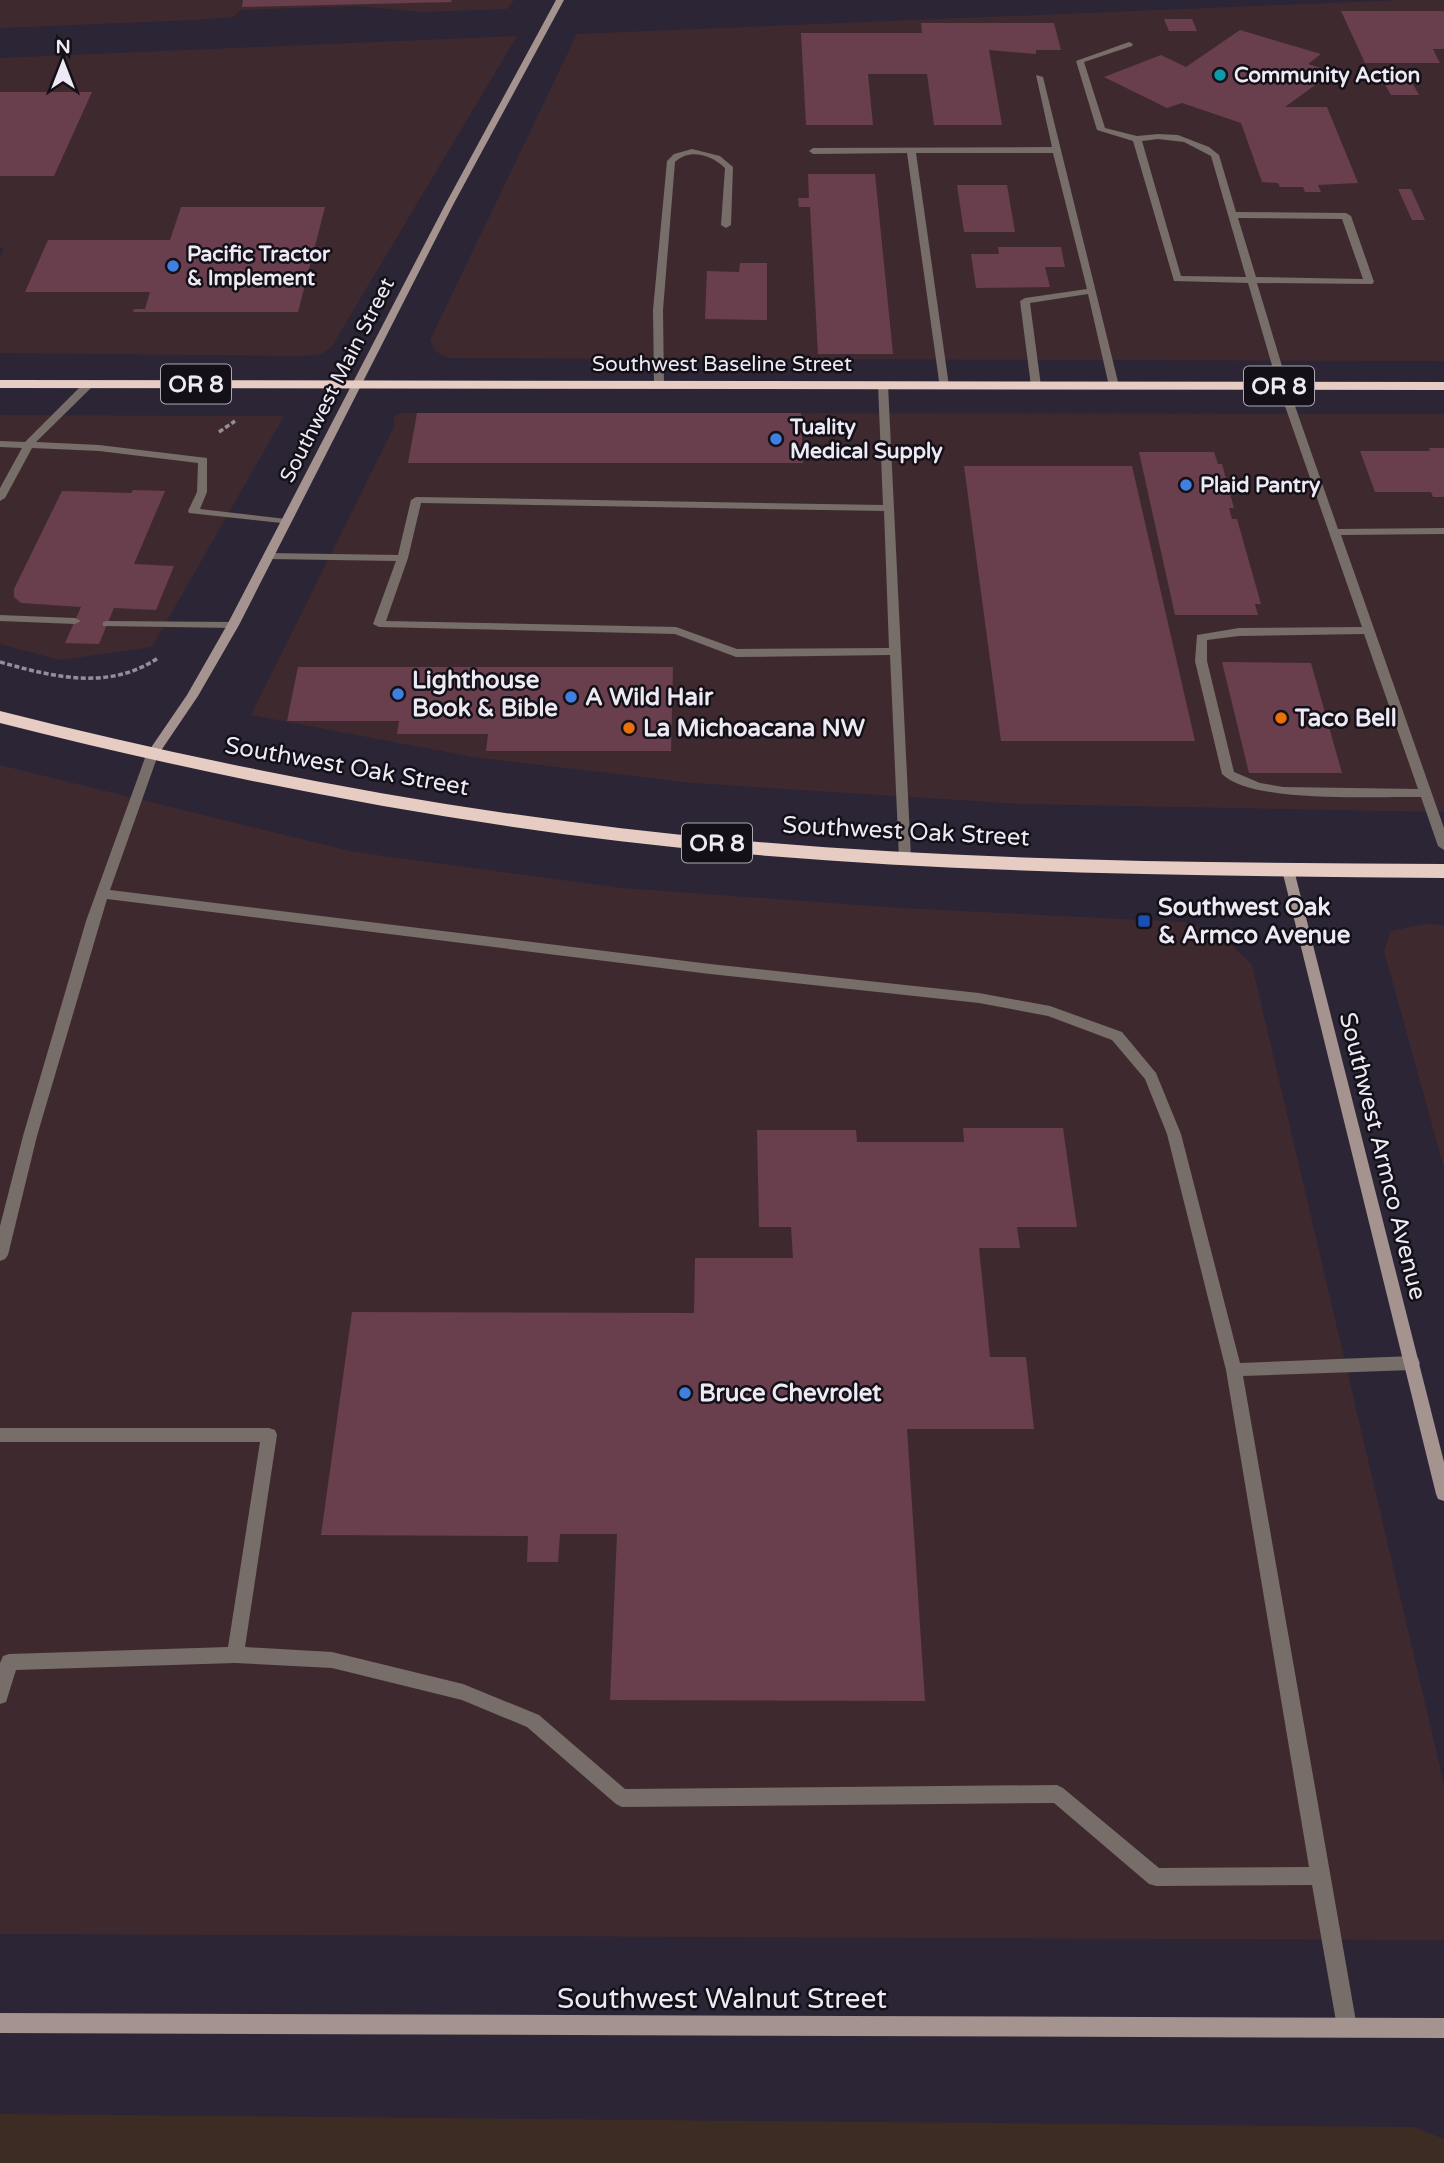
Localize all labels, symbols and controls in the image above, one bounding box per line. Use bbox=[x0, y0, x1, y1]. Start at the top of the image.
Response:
north arrow bbox=[28, 28, 98, 98]
text: N bbox=[55, 36, 71, 58]
place label: Community Action bbox=[1234, 63, 1420, 88]
marker: Community Action bbox=[1212, 67, 1228, 83]
place label: Pacific Tractor & Implement bbox=[187, 242, 331, 291]
marker: Pacific Tractor & Implement bbox=[165, 258, 181, 274]
street label: Southwest Main Street bbox=[275, 274, 400, 487]
street label: Southwest Baseline Street bbox=[592, 352, 852, 377]
road number: OR 8 bbox=[161, 364, 231, 404]
road number: OR 8 bbox=[1244, 366, 1314, 406]
place label: Tuality Medical Supply bbox=[789, 415, 943, 464]
marker: Tuality Medical Supply bbox=[768, 431, 784, 447]
place label: Plaid Pantry bbox=[1200, 473, 1321, 498]
marker: Plaid Pantry bbox=[1178, 477, 1194, 493]
place label: Lighthouse Book & Bible bbox=[412, 666, 558, 723]
place label: A Wild Hair bbox=[585, 683, 714, 712]
marker: Lighthouse Book & Bible bbox=[390, 686, 406, 702]
marker: A Wild Hair bbox=[563, 689, 579, 705]
place label: Taco Bell bbox=[1294, 704, 1397, 733]
marker: Taco Bell bbox=[1273, 710, 1289, 726]
place label: La Michoacana NW bbox=[643, 714, 866, 743]
marker: La Michoacana NW bbox=[621, 720, 637, 736]
street label: Southwest Oak Street bbox=[223, 731, 471, 802]
street label: Southwest Oak Street bbox=[782, 811, 1030, 852]
road number: OR 8 bbox=[682, 824, 752, 862]
place label: Southwest Oak & Armco Avenue bbox=[1158, 893, 1351, 950]
marker: Southwest Oak & Armco Avenue bbox=[1136, 913, 1152, 929]
street label: Southwest Armco Avenue bbox=[1333, 1009, 1432, 1303]
place label: Bruce Chevrolet bbox=[699, 1379, 882, 1408]
marker: Bruce Chevrolet bbox=[677, 1385, 693, 1401]
street label: Southwest Walnut Street bbox=[557, 1982, 887, 2016]

